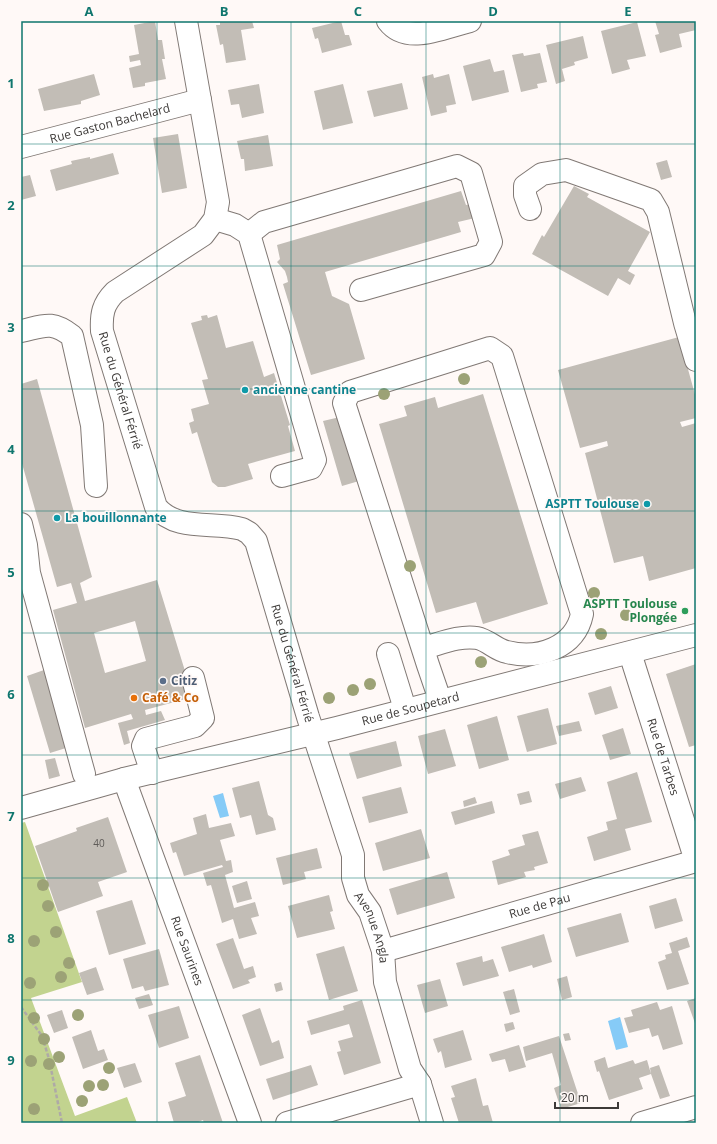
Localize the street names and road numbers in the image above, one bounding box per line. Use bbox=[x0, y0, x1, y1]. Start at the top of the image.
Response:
street label: Rue Gaston Bachelard bbox=[48, 99, 172, 147]
street label: Rue du Général Férrié bbox=[95, 330, 147, 452]
street label: Rue du Général Férrié bbox=[267, 602, 318, 725]
street label: Rue de Soupetard bbox=[360, 688, 461, 729]
street label: Rue de Tarbes bbox=[643, 716, 684, 798]
street label: Avenue Angla bbox=[350, 888, 393, 964]
street label: Rue de Pau bbox=[507, 889, 572, 922]
street label: Rue Saurines bbox=[167, 913, 208, 988]

